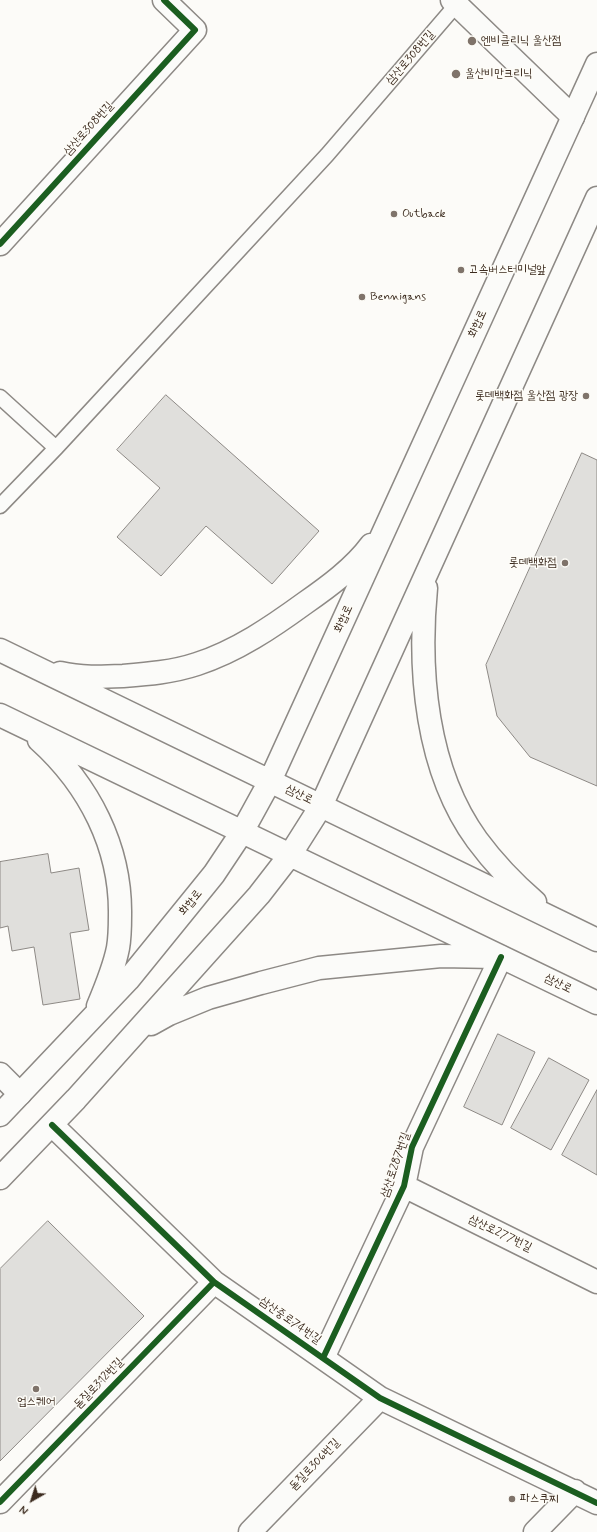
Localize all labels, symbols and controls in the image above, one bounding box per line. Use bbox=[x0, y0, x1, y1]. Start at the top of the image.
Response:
street label: 삼산로308번길 bbox=[384, 28, 438, 88]
place label: 엔비클리닉 울산점 bbox=[481, 34, 561, 48]
marker: 엔비클리닉 울산점 bbox=[466, 35, 478, 47]
place label: 울산비만크리닉 bbox=[465, 67, 533, 81]
marker: 울산비만크리닉 bbox=[450, 68, 462, 80]
street label: 삼산로308번길 bbox=[61, 99, 117, 159]
place label: Outback bbox=[402, 207, 446, 221]
marker: Outback bbox=[389, 209, 399, 219]
place label: 고속버스터미널앞 bbox=[469, 263, 546, 277]
marker: 고속버스터미널앞 bbox=[456, 265, 466, 275]
place label: Bennigans bbox=[370, 290, 426, 304]
marker: Bennigans bbox=[357, 292, 367, 302]
street label: 화합로 bbox=[465, 308, 491, 340]
place label: 롯데백화점 울산점 광장 bbox=[475, 389, 578, 403]
marker: 롯데백화점 울산점 광장 bbox=[581, 391, 591, 401]
place label: 롯데백화점 bbox=[509, 556, 557, 570]
marker: 롯데백화점 bbox=[560, 558, 570, 568]
street label: 화합로 bbox=[331, 603, 357, 635]
street label: 삼산로 bbox=[283, 782, 315, 808]
street label: 화합로 bbox=[176, 887, 206, 919]
street label: 삼산로 bbox=[542, 971, 574, 997]
street label: 삼산로287번길 bbox=[378, 1130, 414, 1200]
street label: 삼산로277번길 bbox=[466, 1212, 534, 1256]
street label: 삼산중로74번길 bbox=[256, 1294, 324, 1348]
street label: 돋질로312번길 bbox=[71, 1356, 127, 1412]
marker: 업스퀘어 bbox=[31, 1384, 41, 1394]
place label: 업스퀘어 bbox=[17, 1395, 55, 1409]
street label: 돋질로306번길 bbox=[287, 1436, 343, 1494]
north arrow bbox=[12, 1480, 52, 1520]
place label: 파스쿠찌 bbox=[520, 1492, 559, 1506]
marker: 파스쿠찌 bbox=[507, 1494, 517, 1504]
text: N bbox=[17, 1502, 32, 1517]

